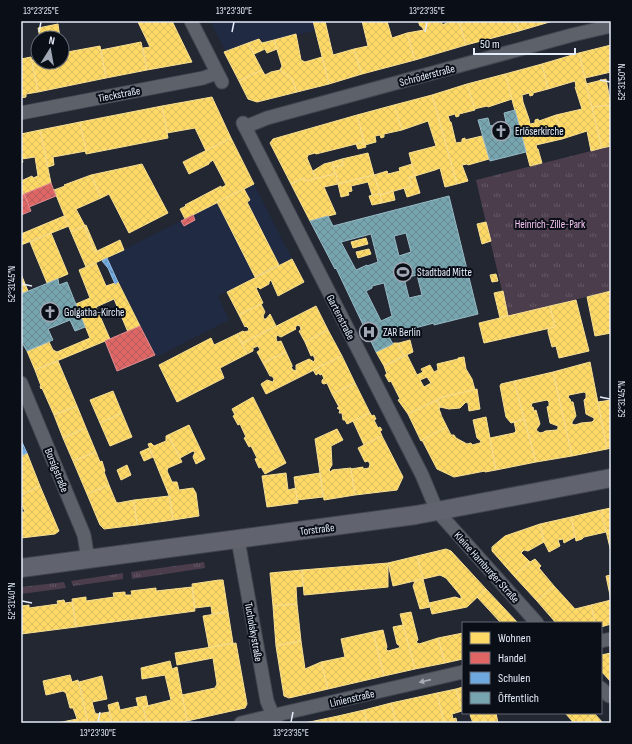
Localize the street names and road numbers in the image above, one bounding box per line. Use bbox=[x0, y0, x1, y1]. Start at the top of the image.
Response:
street label: Schröderstraße bbox=[398, 62, 456, 89]
street label: Tieckstraße bbox=[97, 84, 141, 105]
street label: Gartenstraße bbox=[324, 292, 357, 342]
street label: Borsigstraße bbox=[42, 446, 71, 494]
street label: Torstraße bbox=[299, 521, 335, 538]
street label: Kleine Hamburger Straße bbox=[451, 529, 522, 606]
street label: Tucholskystraße bbox=[242, 601, 265, 663]
street label: Linienstraße bbox=[328, 687, 376, 710]

